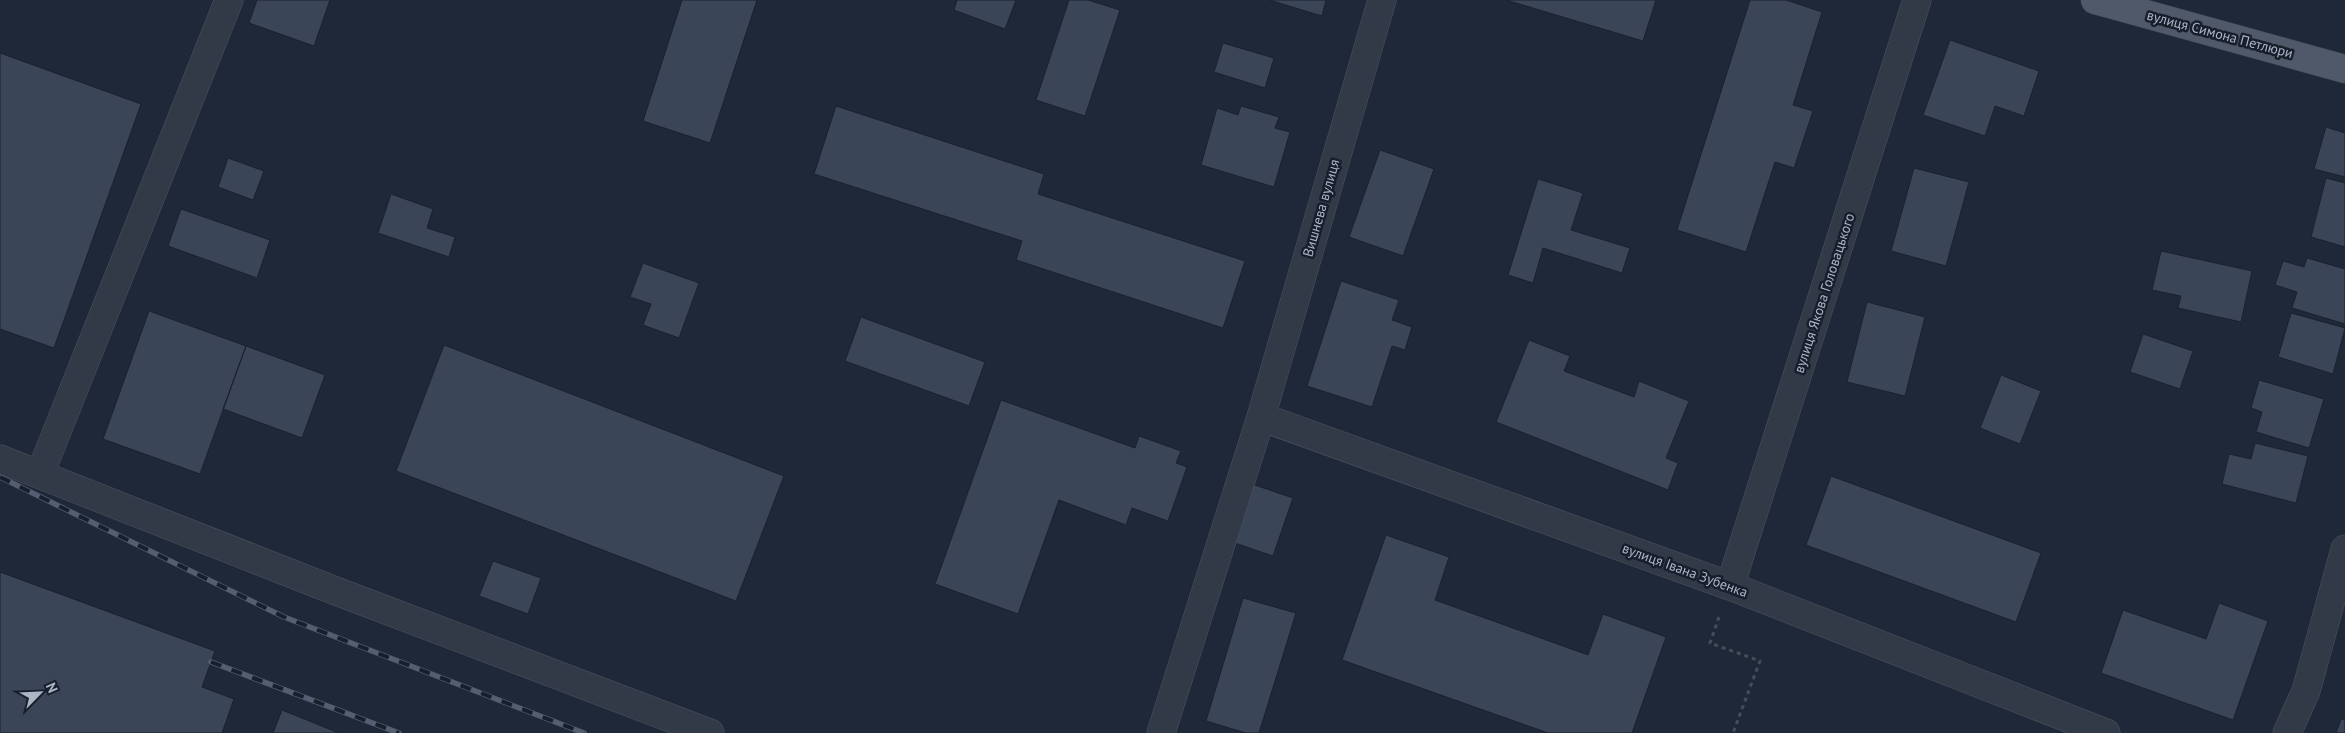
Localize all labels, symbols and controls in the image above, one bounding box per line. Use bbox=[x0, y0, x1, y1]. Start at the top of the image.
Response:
street label: вулиця Симона Петлюри bbox=[2145, 6, 2295, 62]
street label: Вишнева вулиця bbox=[1298, 157, 1344, 259]
street label: вулиця Якова Головацького bbox=[1790, 211, 1858, 375]
street label: вулиця Івана Зубенка bbox=[1620, 539, 1750, 601]
north arrow bbox=[15, 668, 65, 718]
text: N bbox=[42, 680, 62, 696]

